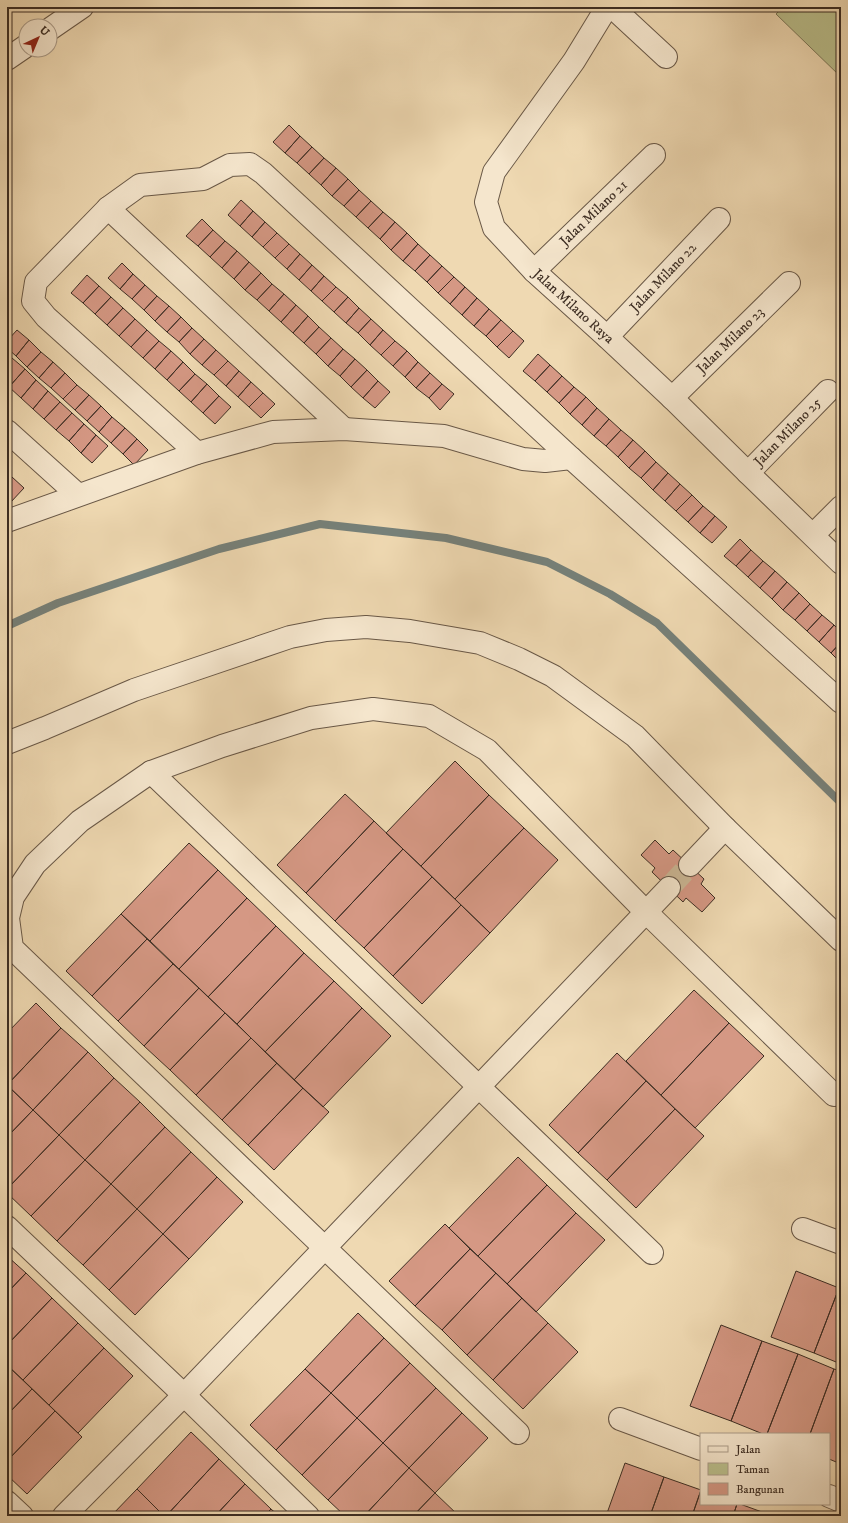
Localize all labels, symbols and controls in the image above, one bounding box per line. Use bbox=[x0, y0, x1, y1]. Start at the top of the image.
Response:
north arrow bbox=[18, 18, 58, 58]
text: U bbox=[36, 24, 53, 40]
street label: Jalan Milano 21 bbox=[555, 176, 631, 252]
street label: Jalan Milano 22 bbox=[625, 239, 701, 318]
street label: Jalan Milano Raya bbox=[527, 264, 618, 348]
street label: Jalan Milano 23 bbox=[692, 303, 768, 379]
street label: Jalan Milano 25 bbox=[749, 394, 825, 472]
legend bbox=[700, 1433, 830, 1505]
text: Jalan bbox=[735, 1442, 761, 1457]
text: Taman bbox=[736, 1462, 770, 1477]
text: Bangunan bbox=[736, 1482, 785, 1497]

